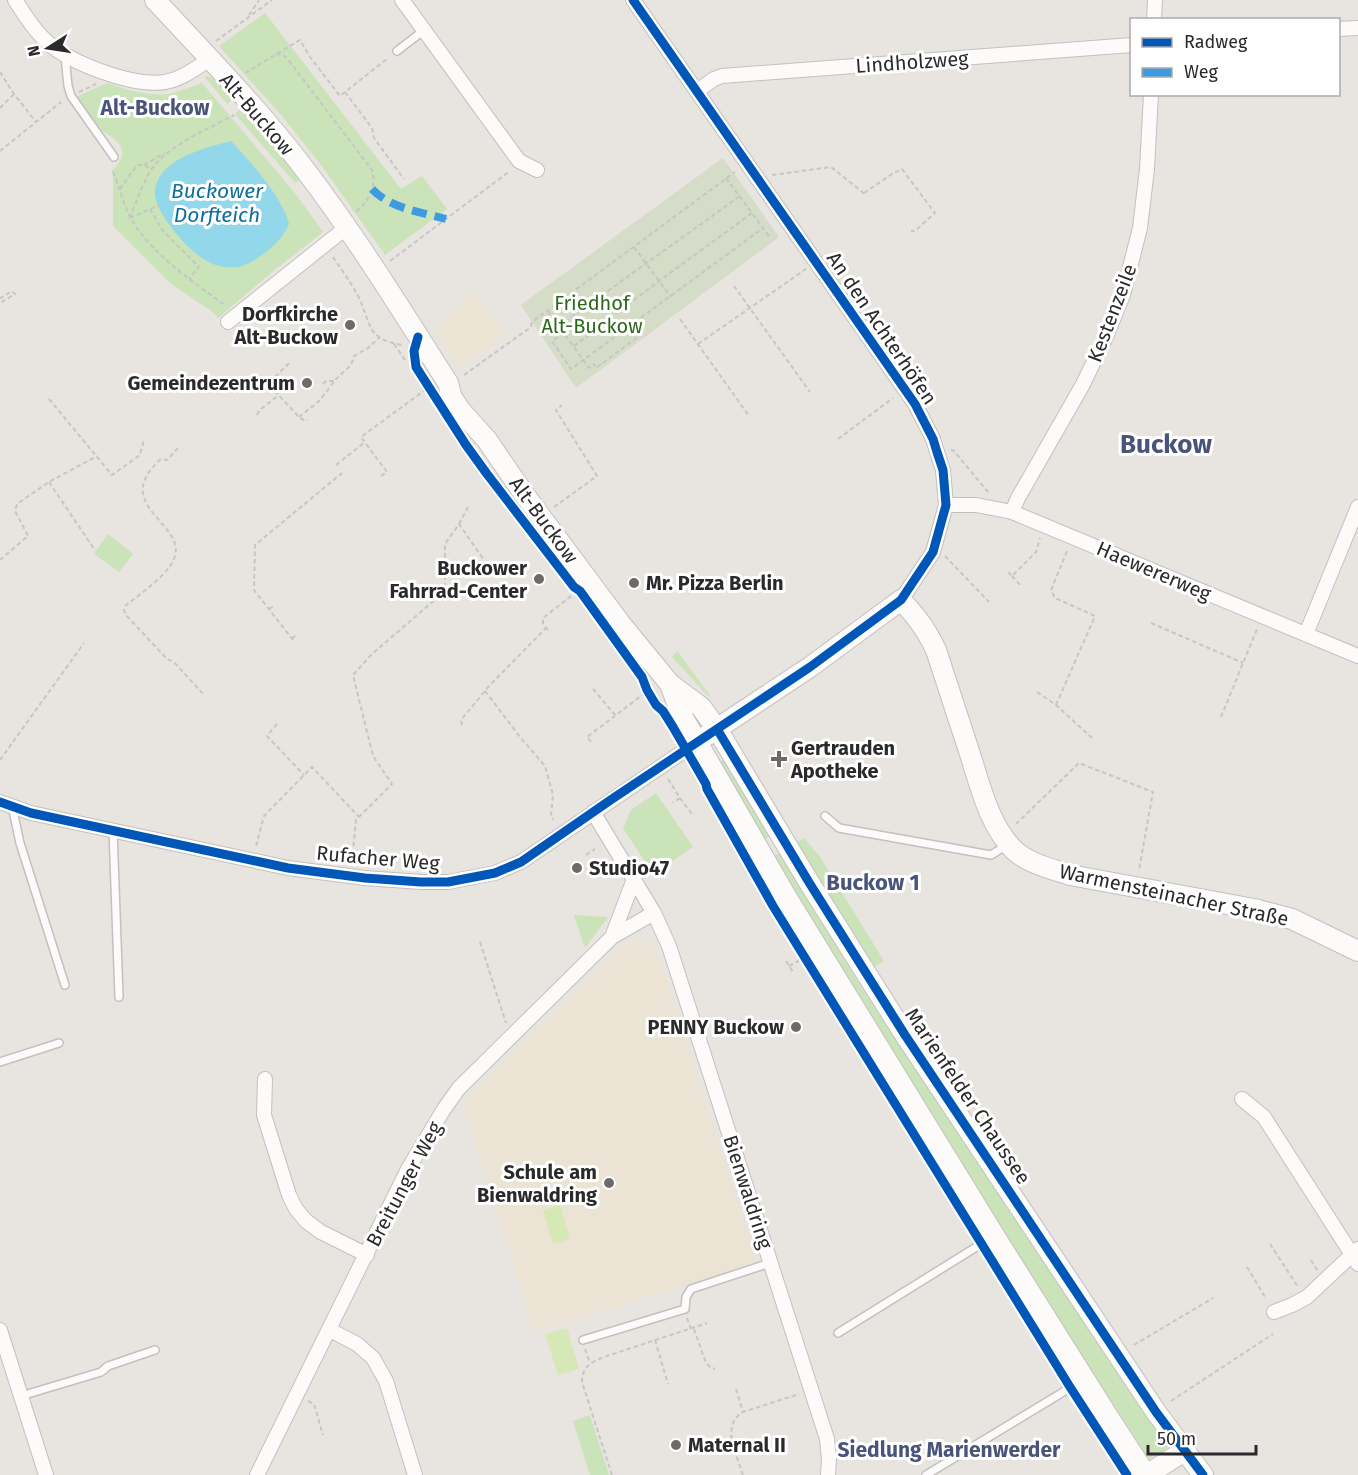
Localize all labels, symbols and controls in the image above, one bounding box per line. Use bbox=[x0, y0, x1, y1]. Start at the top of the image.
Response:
north arrow bbox=[18, 18, 78, 78]
legend bbox=[1130, 18, 1340, 96]
text: Radweg bbox=[1184, 31, 1248, 53]
text: N bbox=[23, 44, 44, 58]
street label: Lindholzweg bbox=[855, 46, 970, 78]
text: Weg bbox=[1184, 61, 1218, 83]
street label: Alt-Buckow bbox=[215, 68, 299, 160]
district label: Alt-Buckow bbox=[100, 95, 210, 121]
water label: Buckower Dorfteich bbox=[171, 178, 264, 228]
street label: An den Achterhöfen bbox=[822, 247, 942, 409]
street label: Kestenzeile bbox=[1082, 261, 1142, 365]
park label: Friedhof Alt-Buckow bbox=[541, 291, 643, 338]
place label: Dorfkirche Alt-Buckow bbox=[233, 302, 338, 349]
marker: Dorfkirche Alt-Buckow bbox=[343, 318, 357, 332]
place label: Gemeindezentrum bbox=[127, 371, 295, 395]
marker: Gemeindezentrum bbox=[300, 376, 314, 390]
district label: Buckow bbox=[1120, 429, 1213, 460]
street label: Alt-Buckow bbox=[505, 472, 583, 568]
street label: Haewererweg bbox=[1093, 536, 1215, 606]
place label: Buckower Fahrrad-Center bbox=[389, 556, 528, 603]
place label: Mr. Pizza Berlin bbox=[646, 571, 784, 595]
marker: Buckower Fahrrad-Center bbox=[532, 572, 546, 586]
marker: Mr. Pizza Berlin bbox=[627, 576, 641, 590]
place label: Gertrauden Apotheke bbox=[790, 736, 895, 783]
marker: Gertrauden Apotheke bbox=[772, 752, 786, 766]
street label: Rufacher Weg bbox=[315, 841, 441, 875]
place label: Studio47 bbox=[589, 856, 669, 880]
street label: Warmensteinacher Straße bbox=[1057, 859, 1291, 931]
marker: Studio47 bbox=[570, 861, 584, 875]
district label: Buckow 1 bbox=[826, 869, 920, 896]
street label: Marienfelder Chaussee bbox=[900, 1003, 1036, 1189]
place label: PENNY Buckow bbox=[648, 1015, 784, 1039]
marker: PENNY Buckow bbox=[789, 1020, 803, 1034]
street label: Breitunger Weg bbox=[361, 1117, 447, 1251]
street label: Bienwaldring bbox=[718, 1132, 778, 1253]
place label: Schule am Bienwaldring bbox=[477, 1160, 598, 1207]
marker: Schule am Bienwaldring bbox=[602, 1176, 616, 1190]
scale bar bbox=[1148, 1418, 1256, 1456]
text: 50 m bbox=[1157, 1428, 1196, 1450]
place label: Maternal II bbox=[688, 1433, 786, 1457]
district label: Siedlung Marienwerder bbox=[838, 1437, 1061, 1463]
marker: Maternal II bbox=[669, 1438, 683, 1452]

